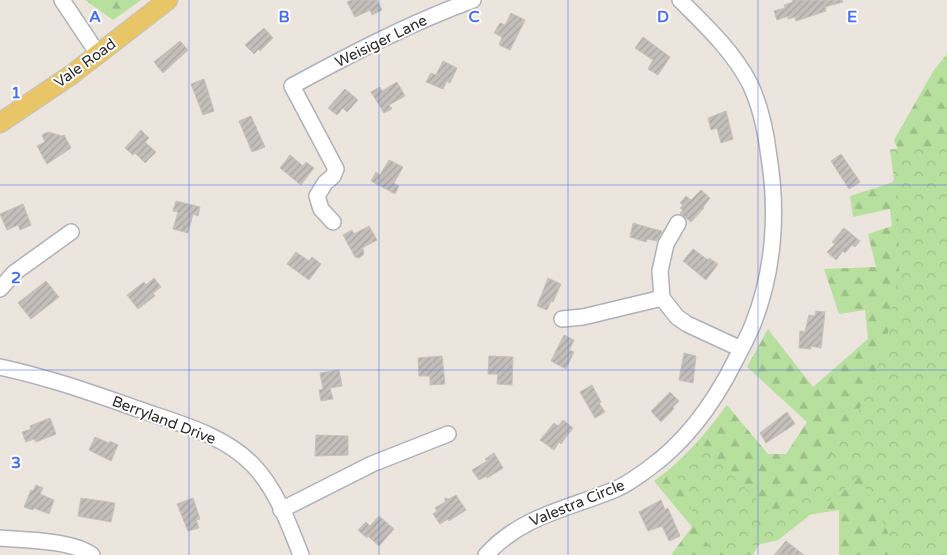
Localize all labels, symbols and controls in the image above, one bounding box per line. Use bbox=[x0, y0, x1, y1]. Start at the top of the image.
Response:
text: A bbox=[89, 7, 101, 27]
text: B bbox=[278, 7, 290, 27]
text: C bbox=[468, 7, 480, 27]
text: D bbox=[657, 7, 669, 27]
text: E bbox=[847, 7, 857, 27]
street label: Weisiger Lane bbox=[332, 11, 430, 71]
street label: Vale Road bbox=[51, 35, 119, 91]
text: 1 bbox=[11, 83, 21, 103]
text: 2 bbox=[11, 268, 21, 288]
street label: Berryland Drive bbox=[109, 392, 219, 448]
text: 3 bbox=[11, 453, 21, 473]
street label: Valestra Circle bbox=[527, 476, 627, 530]

